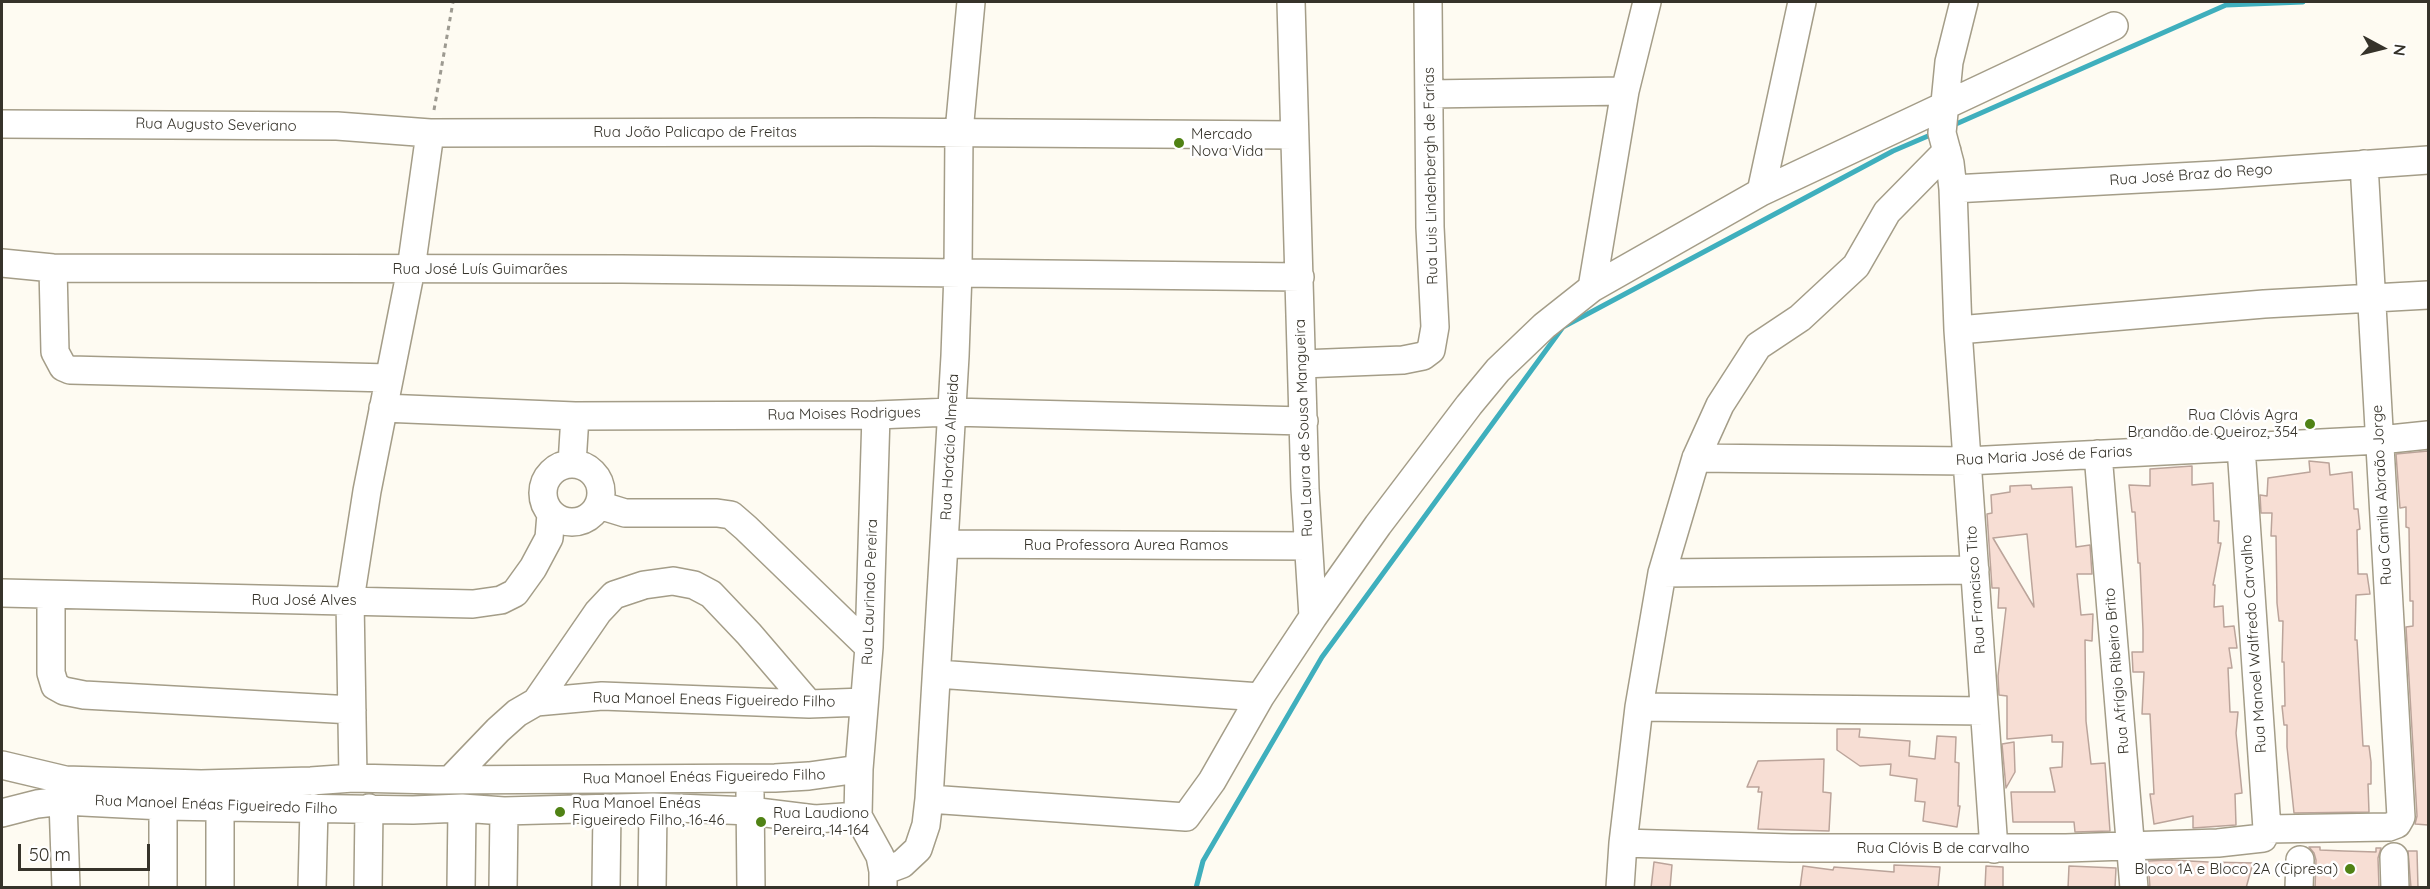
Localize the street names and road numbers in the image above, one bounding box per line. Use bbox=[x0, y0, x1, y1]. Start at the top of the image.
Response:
street label: Rua Luis Lindenbergh de Farias bbox=[1420, 67, 1442, 285]
street label: Rua Augusto Severiano bbox=[135, 115, 297, 135]
street label: Rua João Palicapo de Freitas bbox=[593, 123, 797, 141]
street label: Rua José Braz do Rego bbox=[2109, 160, 2273, 190]
street label: Rua José Luís Guimarães bbox=[393, 260, 567, 278]
street label: Rua Laura de Sousa Mangueira bbox=[1291, 319, 1317, 537]
street label: Rua Horácio Almeida bbox=[937, 373, 963, 521]
street label: Rua Moises Rodrigues bbox=[767, 404, 921, 424]
street label: Rua Camila Abraão Jorge bbox=[2368, 404, 2396, 586]
street label: Rua Maria José de Farias bbox=[1955, 442, 2133, 470]
street label: Rua Laurindo Pereira bbox=[858, 519, 882, 665]
street label: Rua Francisco Tito bbox=[1963, 525, 1989, 655]
street label: Rua Manoel Walfredo Carvalho bbox=[2237, 534, 2271, 754]
street label: Rua Professora Aurea Ramos bbox=[1024, 536, 1228, 554]
street label: Rua Afrígio Ribeiro Brito bbox=[2101, 587, 2133, 755]
street label: Rua José Alves bbox=[251, 591, 357, 609]
street label: Rua Manoel Eneas Figueiredo Filho bbox=[592, 689, 836, 711]
street label: Rua Manoel Enéas Figueiredo Filho bbox=[582, 766, 826, 788]
street label: Rua Manoel Enéas Figueiredo Filho bbox=[94, 792, 338, 818]
street label: Rua Clóvis B de carvalho bbox=[1856, 839, 2030, 857]

